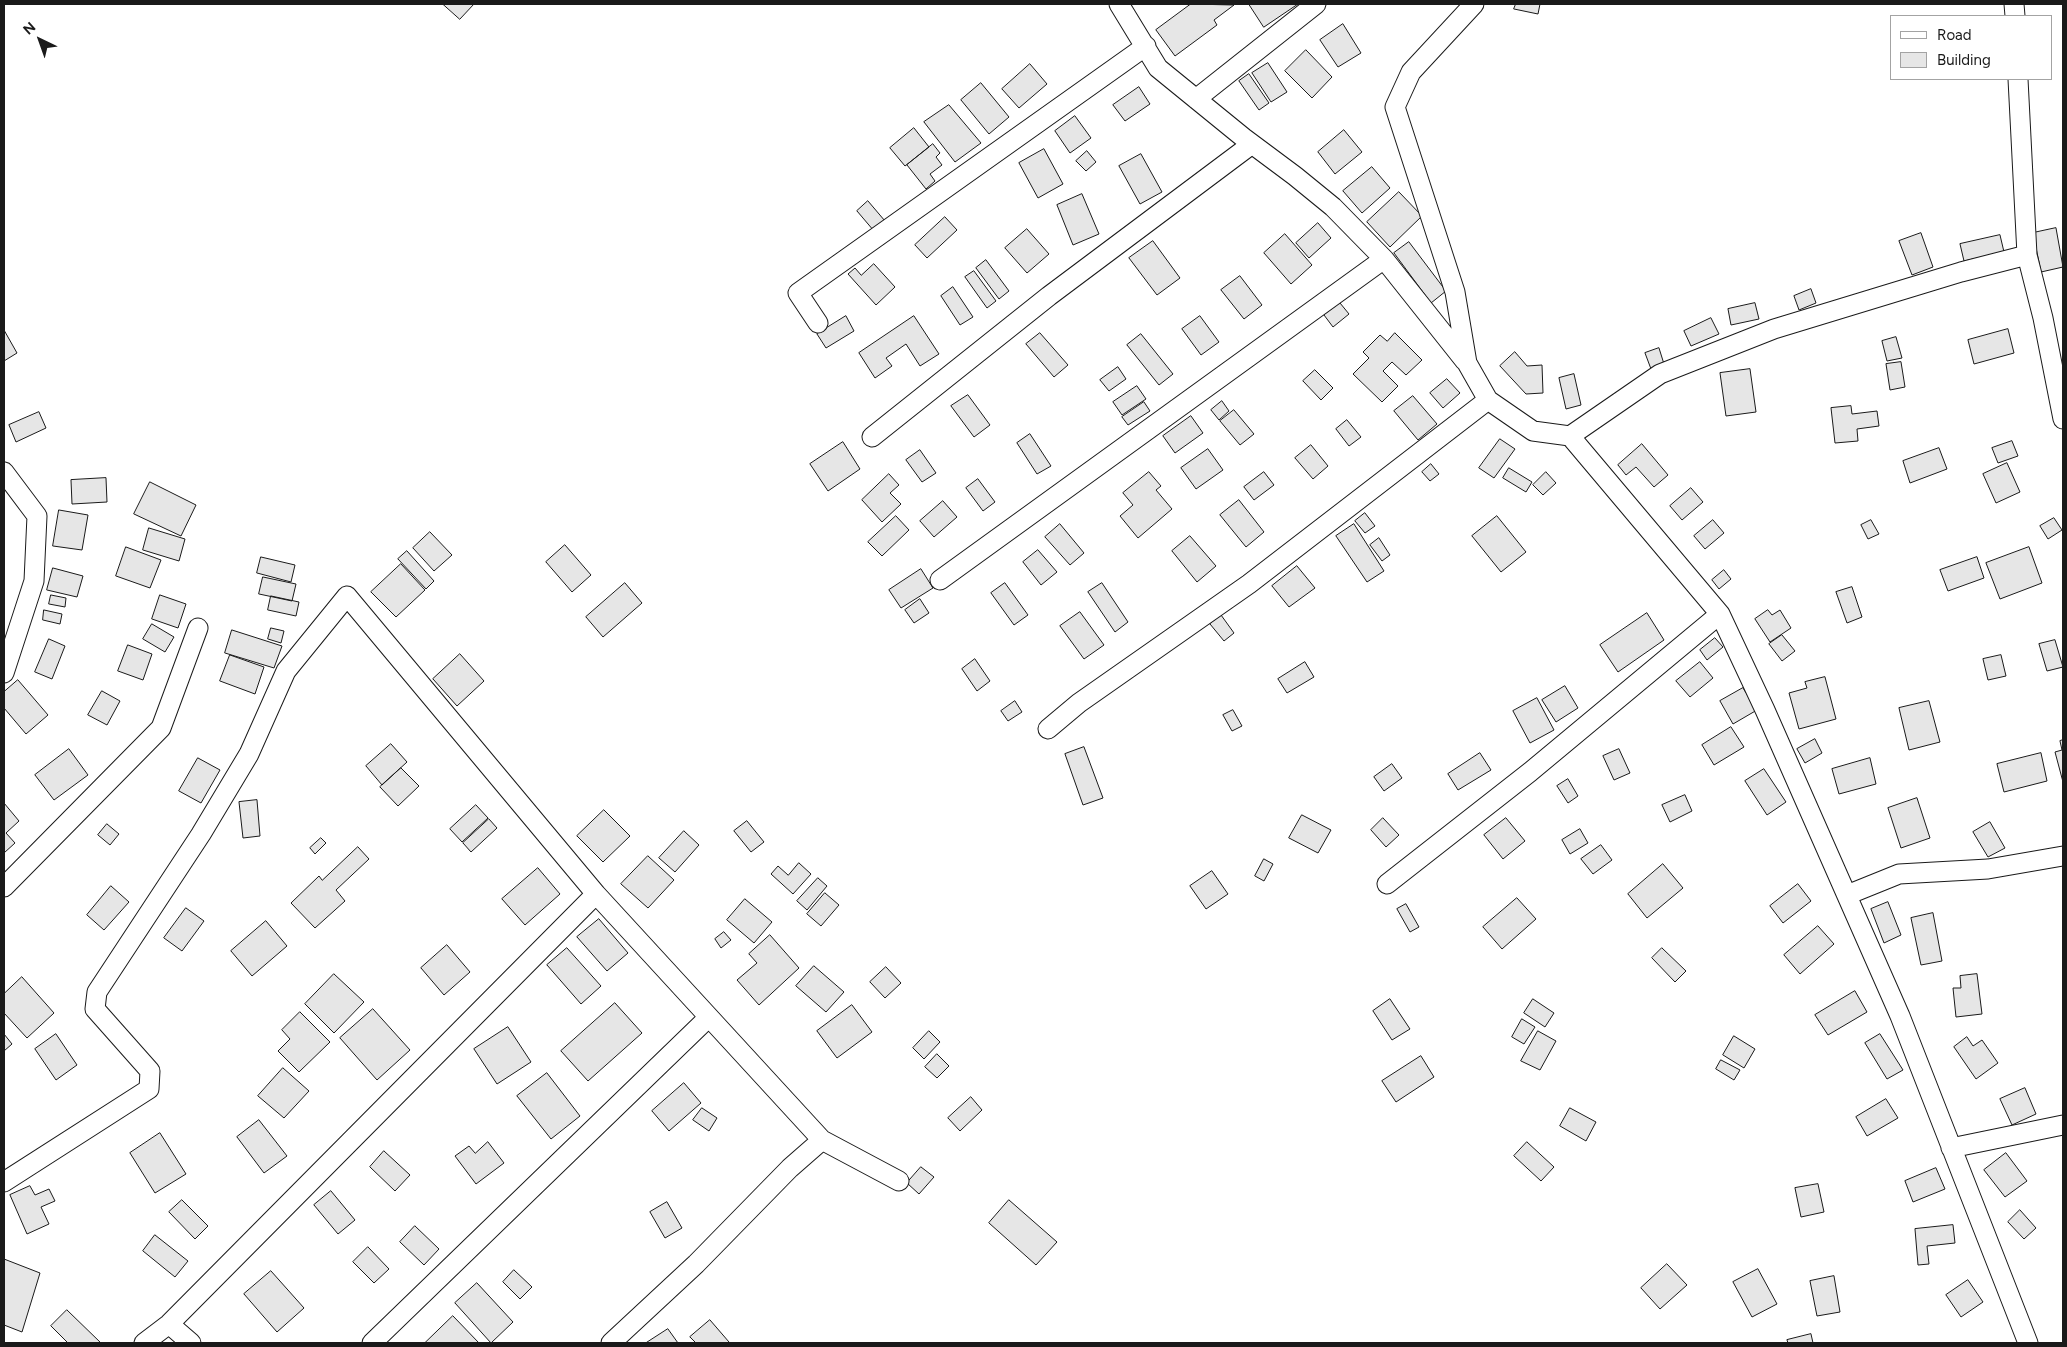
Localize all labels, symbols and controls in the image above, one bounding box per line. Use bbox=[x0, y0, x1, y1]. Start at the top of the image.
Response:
north arrow bbox=[15, 15, 65, 65]
legend bbox=[1890, 15, 2052, 80]
text: N bbox=[20, 19, 39, 38]
text: Road bbox=[1937, 26, 1972, 44]
text: Building bbox=[1937, 51, 1991, 69]

